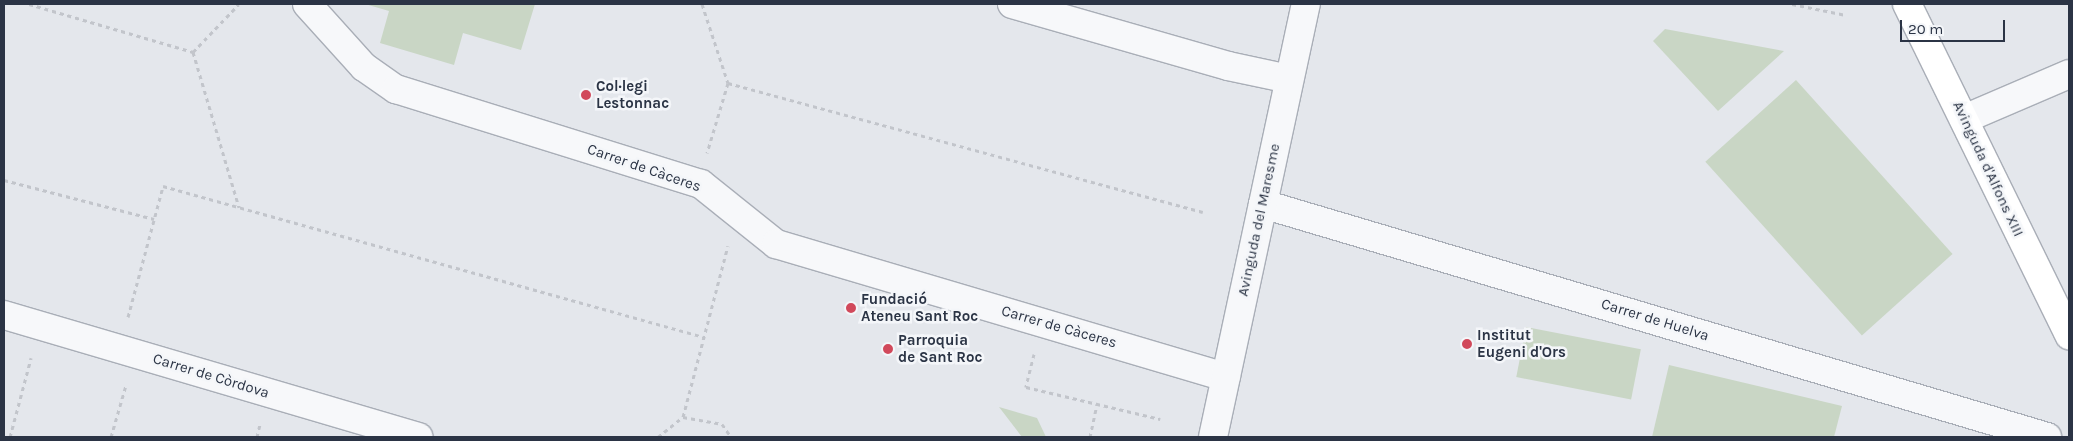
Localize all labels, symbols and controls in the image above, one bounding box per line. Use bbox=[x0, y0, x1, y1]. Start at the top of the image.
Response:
scale bar bbox=[1903, 10, 2008, 42]
text: 20 m bbox=[1908, 20, 1943, 38]
place label: Col·legi Lestonnac bbox=[596, 77, 669, 112]
marker: Col·legi Lestonnac bbox=[580, 89, 592, 101]
street label: Avinguda d'Alfons XIII bbox=[1949, 98, 2027, 240]
street label: Carrer de Càceres bbox=[585, 140, 703, 196]
street label: Avinguda del Maresme bbox=[1234, 142, 1284, 298]
place label: Fundació Ateneu Sant Roc bbox=[861, 290, 978, 325]
street label: Carrer de Huelva bbox=[1599, 295, 1711, 345]
marker: Fundació Ateneu Sant Roc bbox=[845, 302, 857, 314]
street label: Carrer de Càceres bbox=[999, 302, 1119, 352]
place label: Institut Eugeni d'Ors bbox=[1477, 326, 1566, 361]
place label: Parroquia de Sant Roc bbox=[898, 331, 982, 366]
marker: Institut Eugeni d'Ors bbox=[1461, 338, 1473, 350]
marker: Parroquia de Sant Roc bbox=[882, 343, 894, 355]
street label: Carrer de Còrdova bbox=[151, 350, 271, 402]

